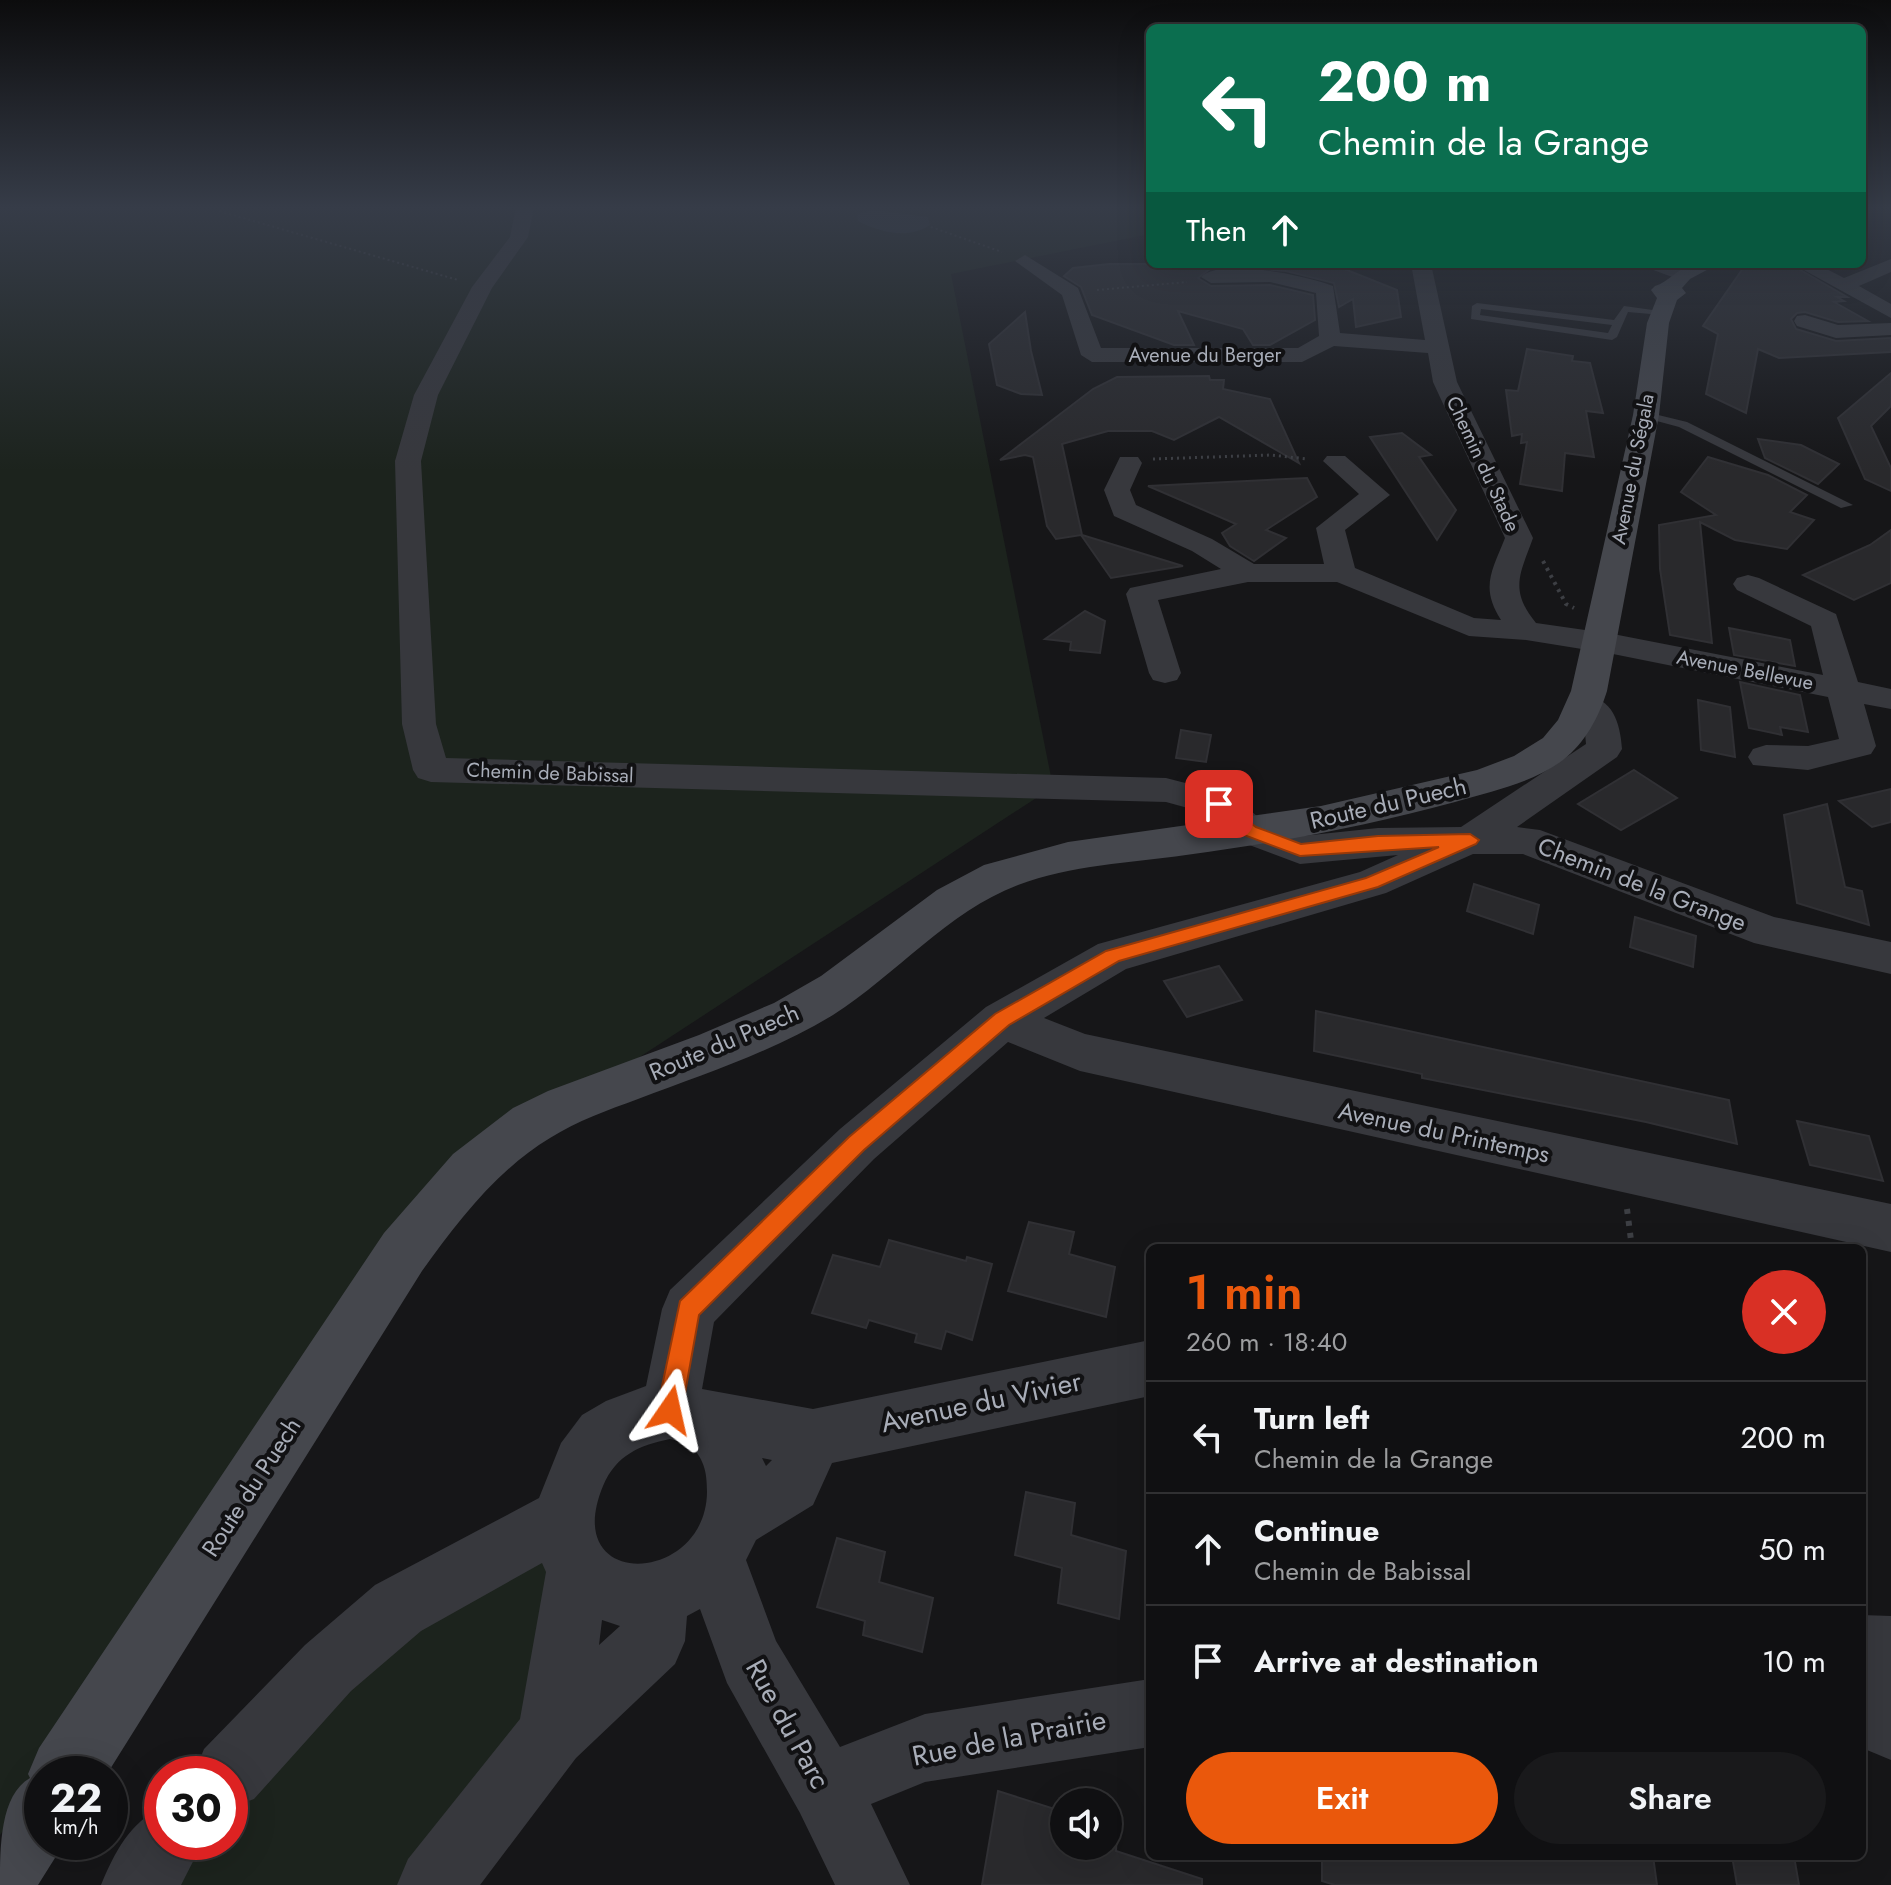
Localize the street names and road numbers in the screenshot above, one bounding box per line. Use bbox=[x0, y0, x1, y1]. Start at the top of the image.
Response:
street label: Avenue du Berger bbox=[1129, 341, 1282, 370]
street label: Chemin du Stade bbox=[1439, 391, 1527, 537]
street label: Avenue du Ségala bbox=[1604, 391, 1662, 547]
street label: Avenue Bellevue bbox=[1674, 643, 1816, 697]
street label: Chemin de Babissal bbox=[466, 756, 634, 790]
street label: Route du Puech bbox=[1306, 768, 1470, 838]
street label: Chemin de la Grange bbox=[1533, 828, 1751, 940]
street label: Route du Puech bbox=[644, 995, 804, 1089]
street label: Avenue du Printemps bbox=[1335, 1092, 1553, 1172]
street label: Avenue du Vivier bbox=[877, 1361, 1085, 1443]
street label: Route du Puech bbox=[193, 1411, 309, 1563]
street label: Rue du Parc bbox=[735, 1652, 841, 1796]
street label: Rue de la Prairie bbox=[909, 1699, 1109, 1777]

